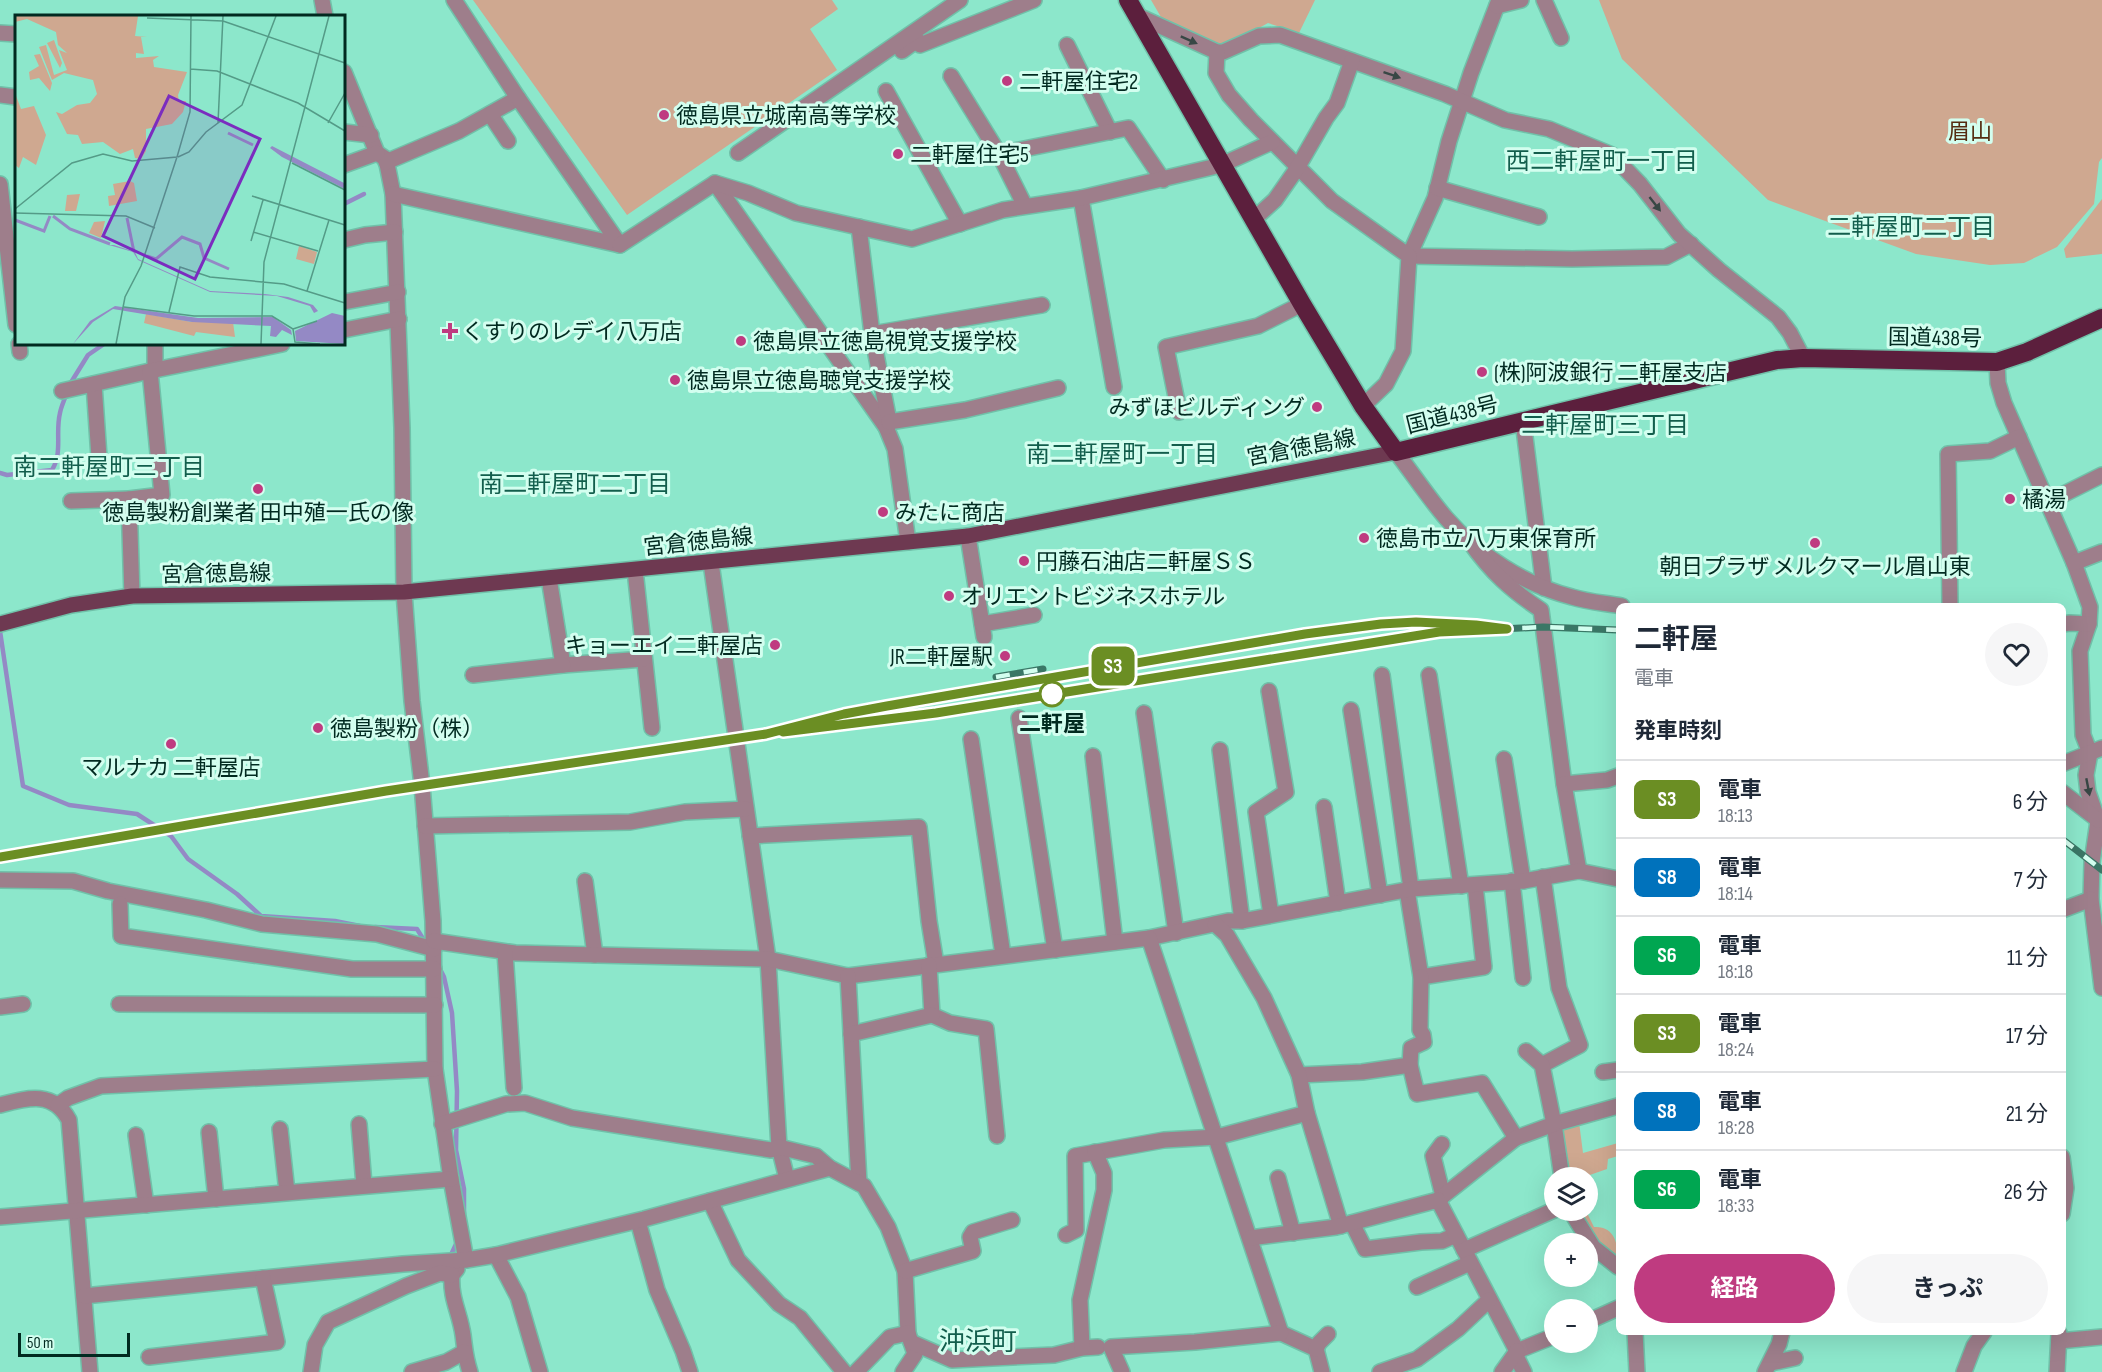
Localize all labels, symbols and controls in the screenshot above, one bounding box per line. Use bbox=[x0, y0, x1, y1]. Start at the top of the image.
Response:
inset map bbox=[15, 15, 345, 345]
one-way arrow bbox=[1180, 35, 1197, 44]
place label: 二軒屋住宅2 bbox=[1019, 69, 1138, 96]
one-way arrow bbox=[1383, 71, 1401, 80]
marker: 二軒屋住宅2 bbox=[1000, 74, 1014, 88]
place label: 徳島県立城南高等学校 bbox=[676, 103, 896, 130]
marker: 徳島県立城南高等学校 bbox=[657, 108, 671, 122]
park label: 眉山 bbox=[1948, 119, 1992, 146]
place label: 二軒屋住宅5 bbox=[910, 142, 1029, 169]
marker: 二軒屋住宅5 bbox=[891, 147, 905, 161]
district label: 西二軒屋町一丁目 bbox=[1506, 147, 1698, 176]
one-way arrow bbox=[1649, 196, 1661, 211]
district label: 二軒屋町二丁目 bbox=[1827, 213, 1995, 242]
place label: くすりのレデイ八万店 bbox=[462, 319, 682, 346]
marker: くすりのレデイ八万店 bbox=[443, 324, 457, 338]
street label: 国道438号 bbox=[1888, 324, 1982, 353]
place label: 徳島県立徳島視覚支援学校 bbox=[753, 329, 1017, 356]
marker: 徳島県立徳島視覚支援学校 bbox=[734, 334, 748, 348]
place label: (株)阿波銀行 二軒屋支店 bbox=[1494, 360, 1727, 387]
marker: (株)阿波銀行 二軒屋支店 bbox=[1475, 365, 1489, 379]
place label: 徳島県立徳島聴覚支援学校 bbox=[687, 368, 951, 395]
marker: 徳島県立徳島聴覚支援学校 bbox=[668, 373, 682, 387]
street label: 国道438号 bbox=[1403, 391, 1501, 440]
place label: みずほビルディング bbox=[1109, 395, 1305, 422]
marker: みずほビルディング bbox=[1310, 400, 1324, 414]
district label: 二軒屋町三丁目 bbox=[1521, 411, 1689, 440]
street label: 宮倉徳島線 bbox=[1245, 425, 1358, 472]
district label: 南二軒屋町一丁目 bbox=[1026, 440, 1218, 469]
district label: 南二軒屋町三丁目 bbox=[13, 453, 205, 482]
district label: 南二軒屋町二丁目 bbox=[479, 470, 671, 499]
marker: 徳島製粉創業者 田中殖一氏の像 bbox=[251, 482, 265, 496]
place label: 橘湯 bbox=[2022, 487, 2066, 514]
marker: 橘湯 bbox=[2003, 492, 2017, 506]
place label: 徳島製粉創業者 田中殖一氏の像 bbox=[102, 500, 414, 527]
place label: みたに商店 bbox=[895, 500, 1005, 527]
marker: みたに商店 bbox=[876, 505, 890, 519]
street label: 宮倉徳島線 bbox=[642, 523, 754, 562]
place label: 徳島市立八万東保育所 bbox=[1376, 526, 1596, 553]
marker: 徳島市立八万東保育所 bbox=[1357, 531, 1371, 545]
marker: 朝日プラザ メルクマール眉山東 bbox=[1808, 536, 1822, 550]
place label: 円藤石油店二軒屋ＳＳ bbox=[1036, 549, 1256, 576]
marker: 円藤石油店二軒屋ＳＳ bbox=[1017, 554, 1031, 568]
place label: 朝日プラザ メルクマール眉山東 bbox=[1659, 554, 1971, 581]
street label: 宮倉徳島線 bbox=[161, 560, 271, 589]
place label: オリエントビジネスホテル bbox=[961, 584, 1225, 611]
marker: オリエントビジネスホテル bbox=[942, 589, 956, 603]
text: 二軒屋 bbox=[1634, 623, 1718, 656]
button: heart bbox=[1985, 623, 2048, 686]
place label: キョーエイ二軒屋店 bbox=[565, 633, 763, 660]
marker: キョーエイ二軒屋店 bbox=[768, 638, 782, 652]
place label: JR二軒屋駅 bbox=[889, 644, 993, 671]
line badge: S3 bbox=[1086, 646, 1140, 686]
marker: JR二軒屋駅 bbox=[998, 649, 1012, 663]
text: S3 bbox=[1104, 654, 1122, 679]
text: 電車 bbox=[1634, 667, 1674, 691]
marker: 二軒屋 bbox=[1039, 681, 1065, 707]
place label: 二軒屋 bbox=[1019, 711, 1085, 738]
place label: 徳島製粉（株） bbox=[330, 716, 484, 743]
text: 発車時刻 bbox=[1634, 718, 1722, 745]
marker: 徳島製粉（株） bbox=[311, 721, 325, 735]
marker: マルナカ 二軒屋店 bbox=[164, 737, 178, 751]
place label: マルナカ 二軒屋店 bbox=[81, 755, 261, 782]
text: 電車 bbox=[1718, 777, 1762, 804]
one-way arrow bbox=[2084, 778, 2093, 797]
text: S3 bbox=[1658, 787, 1676, 812]
text: 6 分 bbox=[2013, 789, 2048, 816]
text: 18:13 bbox=[1718, 804, 1753, 828]
text: 電車 bbox=[1718, 855, 1762, 882]
text: S8 bbox=[1657, 865, 1677, 890]
text: 7 分 bbox=[2014, 867, 2048, 894]
text: 18:14 bbox=[1718, 882, 1753, 906]
text: 電車 bbox=[1718, 933, 1762, 960]
text: S6 bbox=[1657, 943, 1677, 968]
text: 11 分 bbox=[2007, 945, 2048, 972]
text: 18:18 bbox=[1718, 960, 1753, 984]
text: 電車 bbox=[1718, 1011, 1762, 1038]
text: S3 bbox=[1658, 1021, 1676, 1046]
text: 17 分 bbox=[2006, 1023, 2048, 1050]
text: 18:24 bbox=[1718, 1038, 1754, 1062]
text: 電車 bbox=[1718, 1089, 1762, 1116]
text: S8 bbox=[1657, 1099, 1677, 1124]
text: 21 分 bbox=[2006, 1101, 2048, 1128]
text: 18:28 bbox=[1718, 1116, 1755, 1140]
map controls bbox=[1544, 1167, 1598, 1353]
button: layers bbox=[1544, 1167, 1598, 1221]
text: 電車 bbox=[1718, 1167, 1762, 1194]
text: S6 bbox=[1657, 1177, 1677, 1202]
text: 26 分 bbox=[2004, 1179, 2048, 1206]
text: 18:33 bbox=[1718, 1194, 1754, 1218]
button: + bbox=[1544, 1233, 1598, 1287]
button: 経路 bbox=[1634, 1254, 1835, 1323]
button: きっぷ bbox=[1847, 1254, 2048, 1323]
button: − bbox=[1544, 1299, 1598, 1353]
district label: 沖浜町 bbox=[939, 1327, 1017, 1358]
scale bar bbox=[18, 1330, 130, 1358]
text: 50 m bbox=[27, 1334, 53, 1353]

